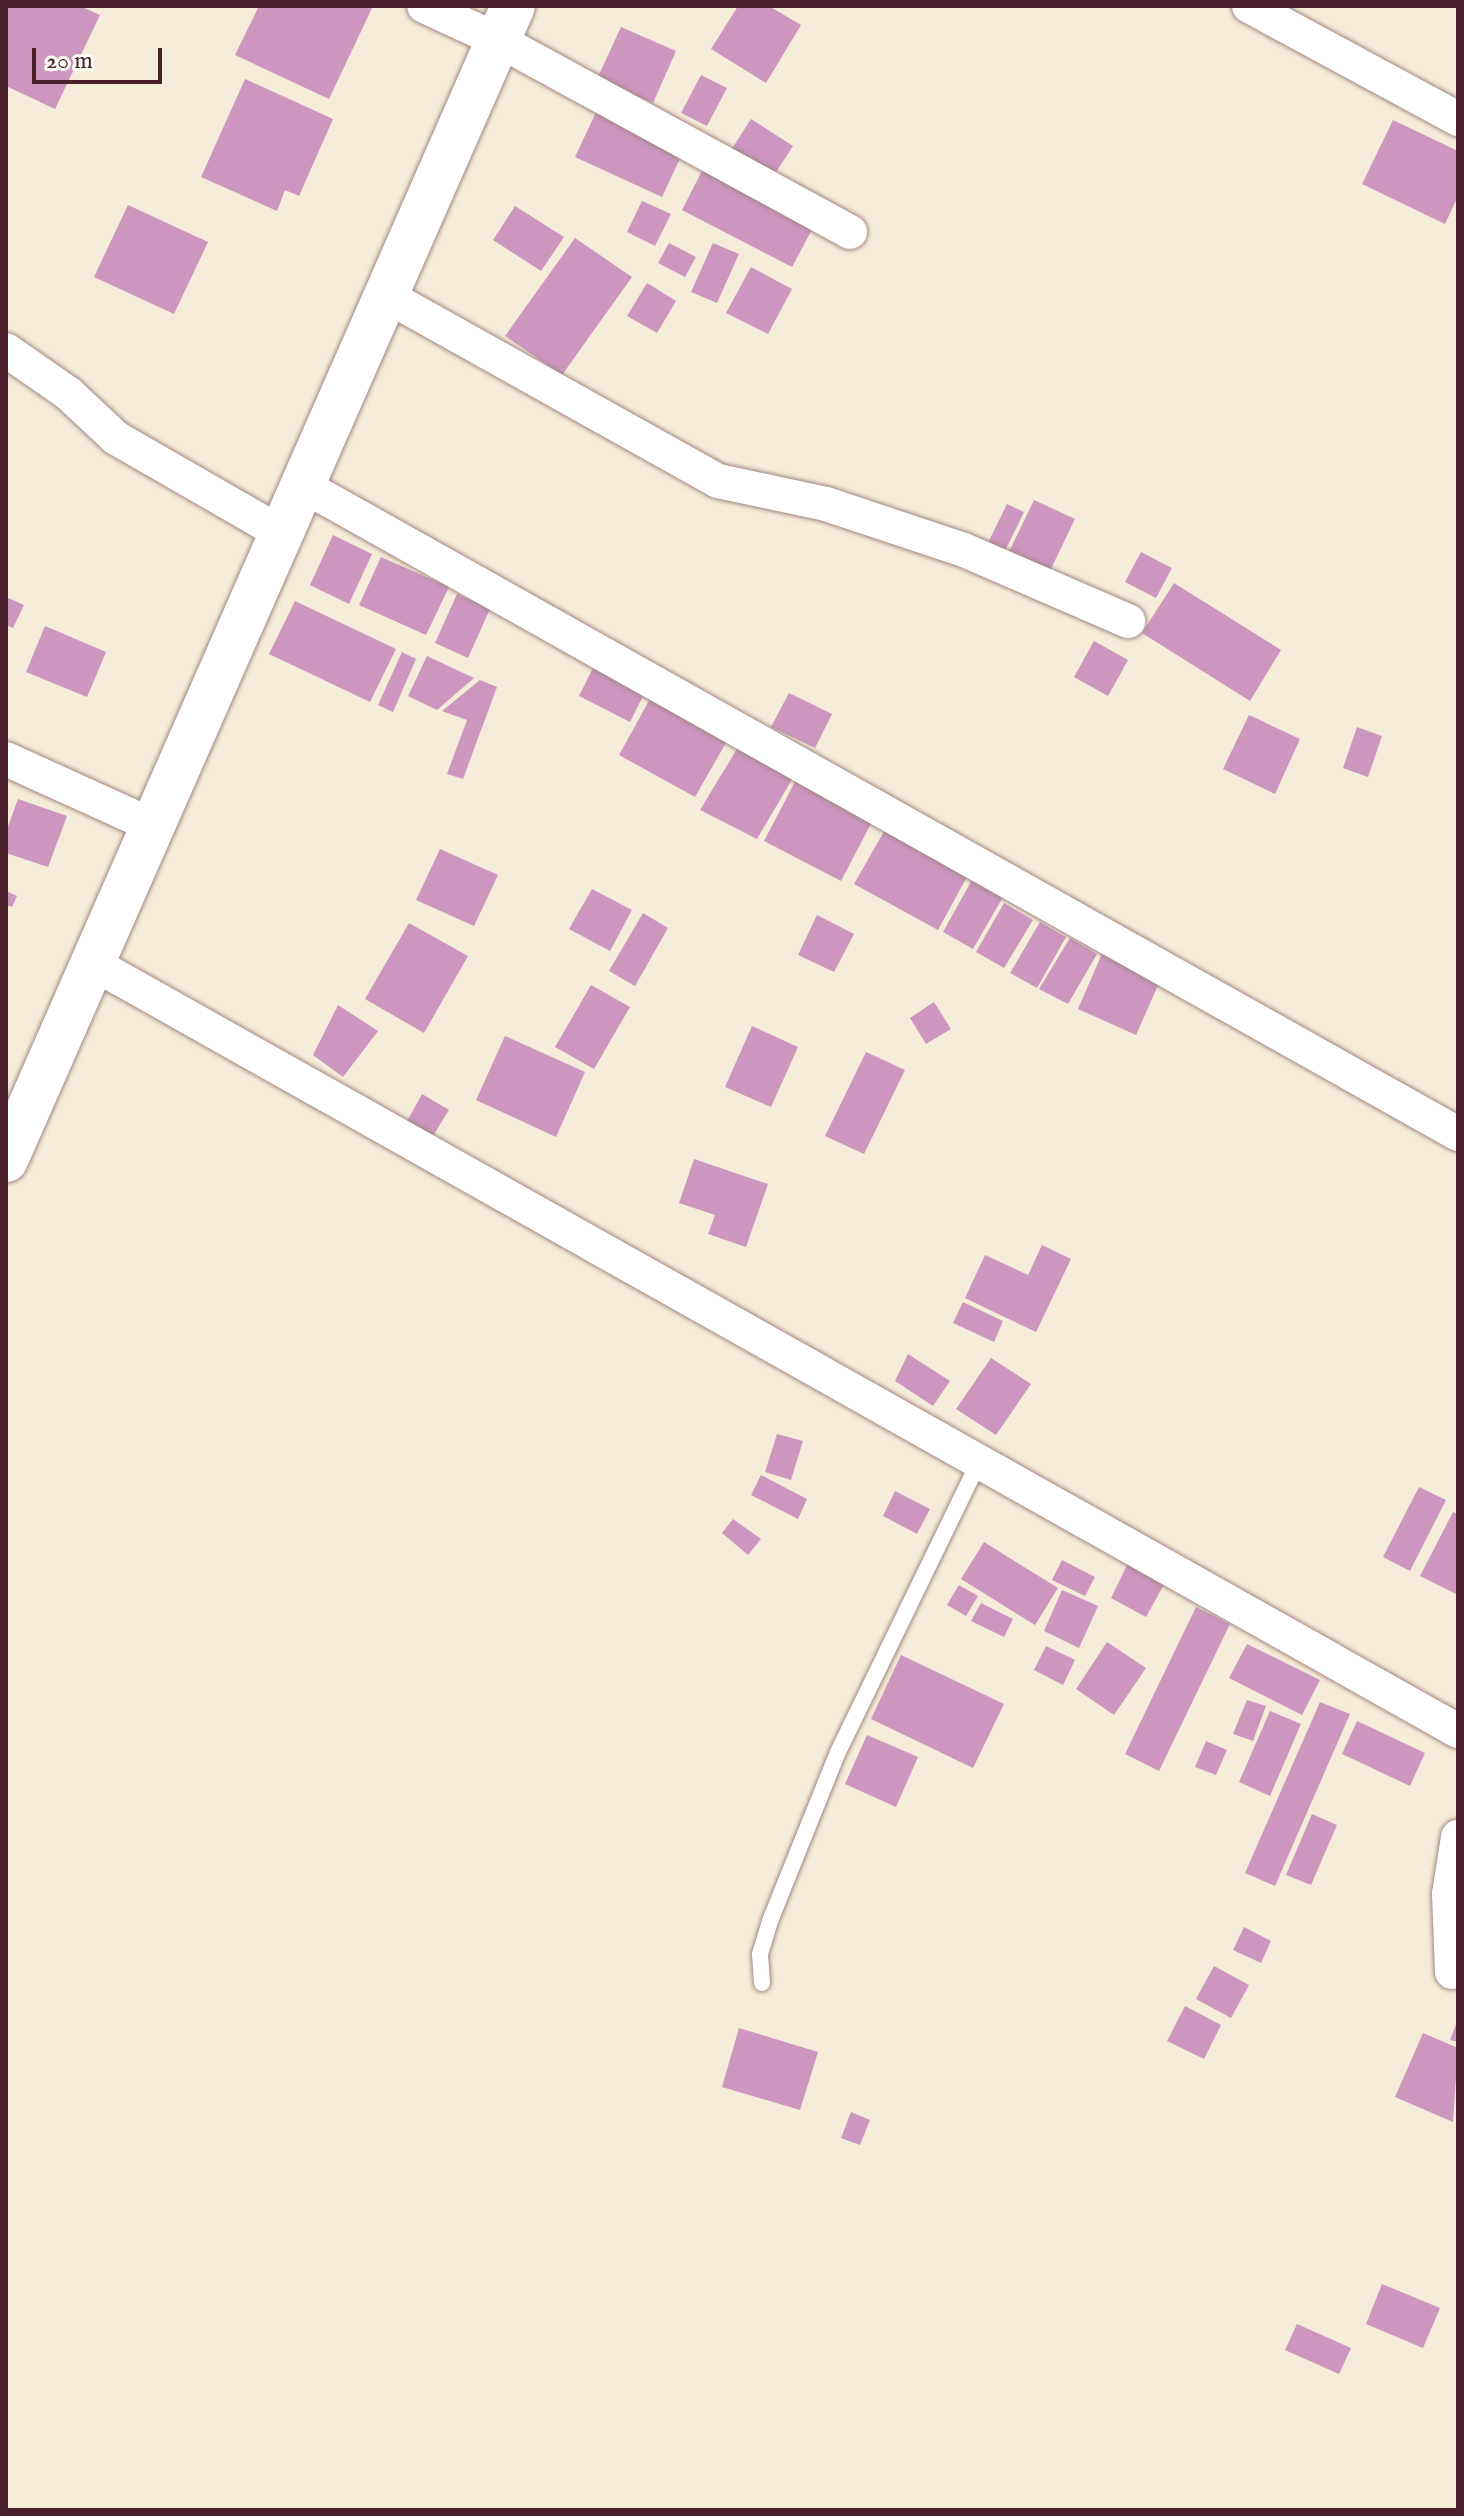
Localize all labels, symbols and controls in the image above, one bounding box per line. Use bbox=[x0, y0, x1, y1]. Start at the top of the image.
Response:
scale bar bbox=[36, 32, 166, 82]
text: 20 m bbox=[46, 46, 93, 77]

